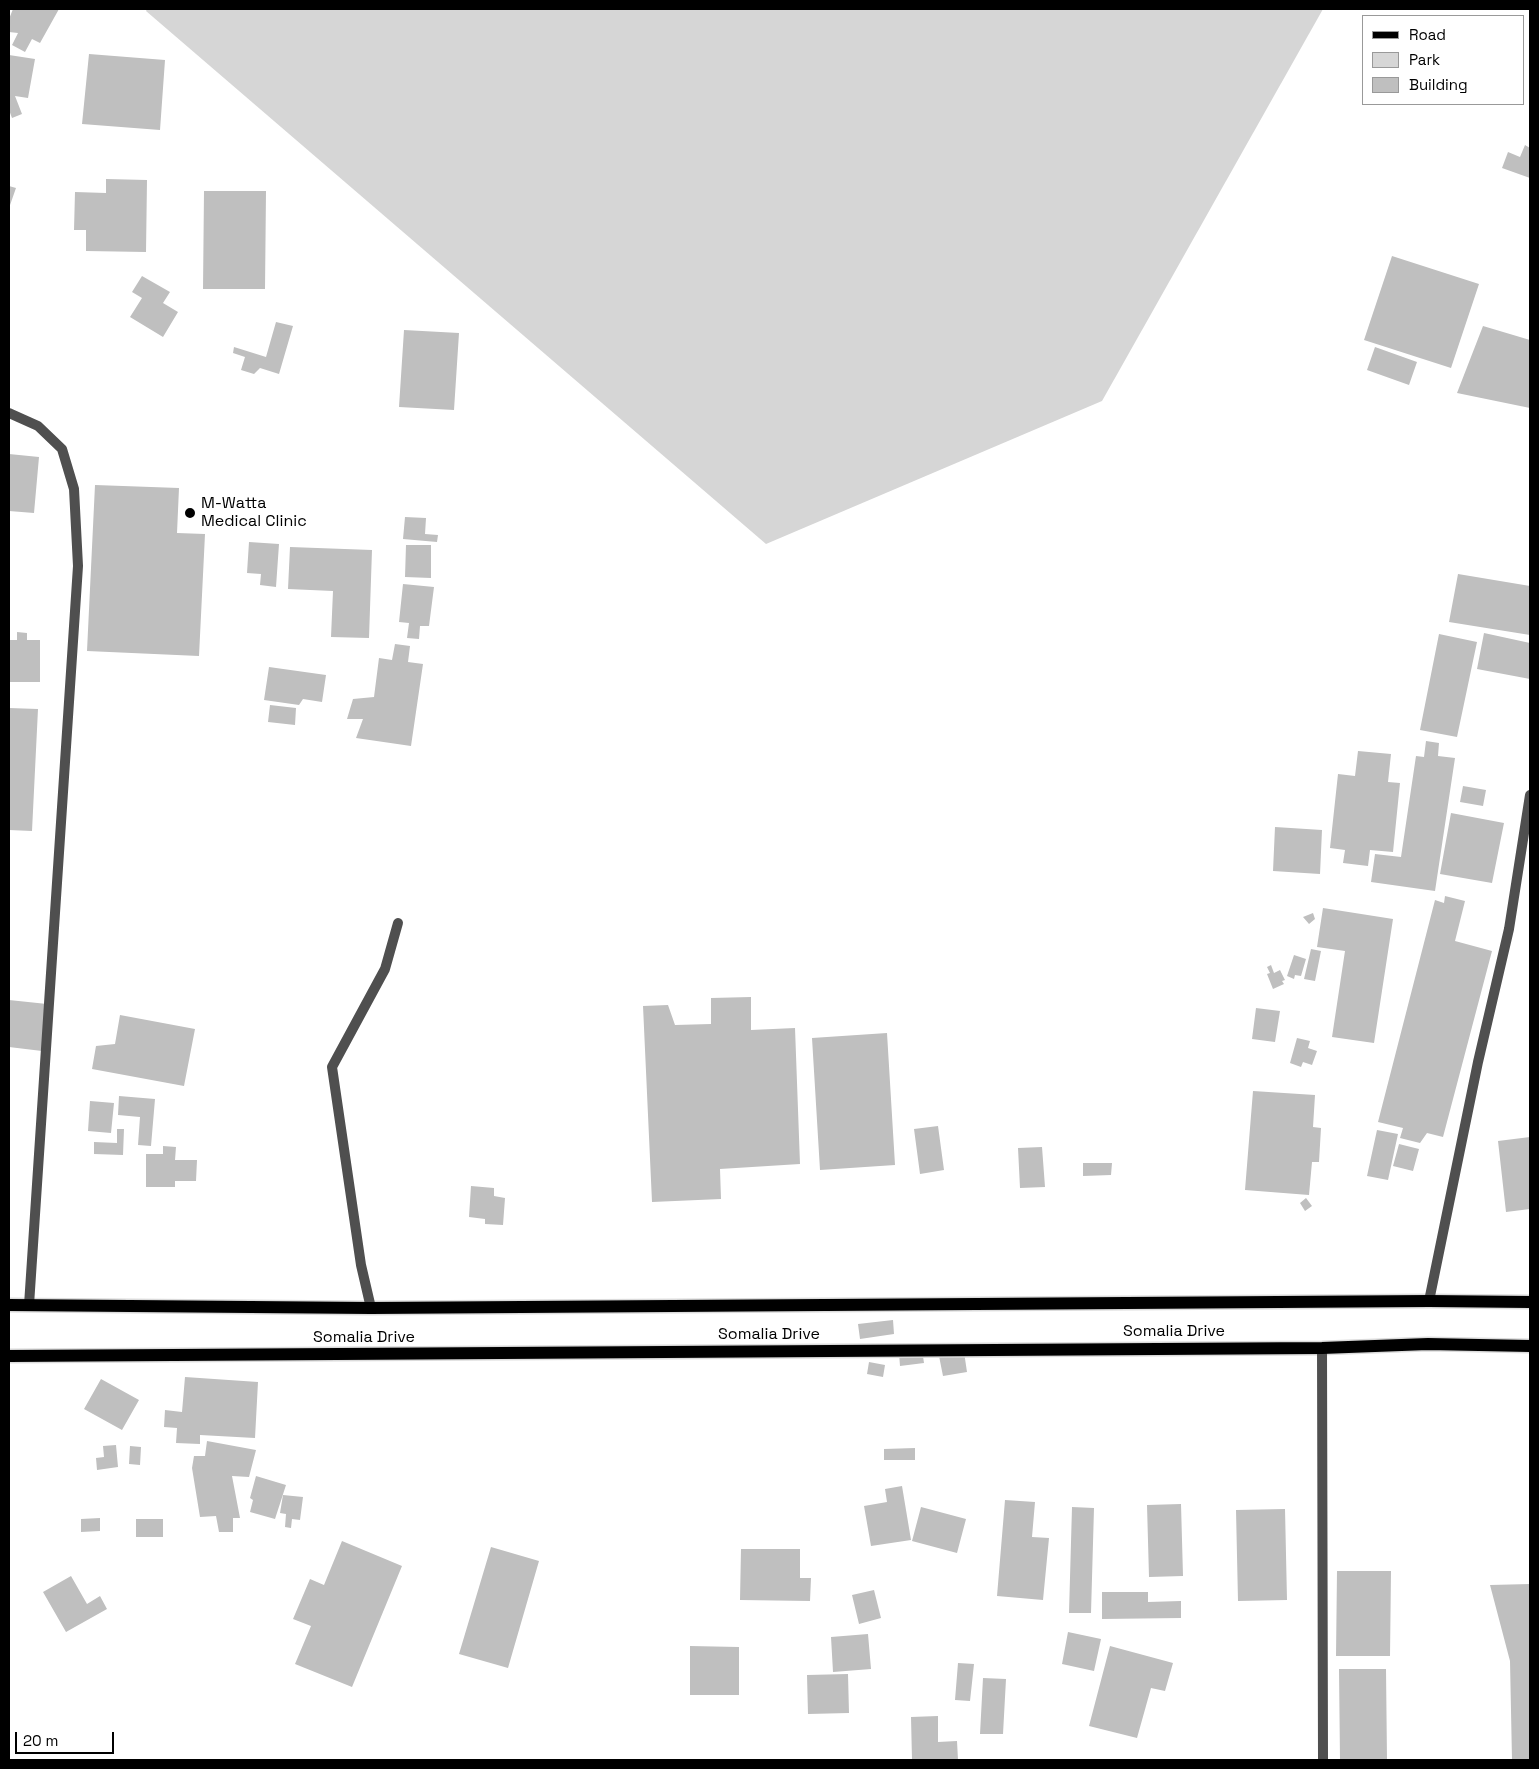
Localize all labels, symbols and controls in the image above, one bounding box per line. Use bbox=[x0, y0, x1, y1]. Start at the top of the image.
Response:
legend bbox=[1362, 15, 1524, 105]
text: Road bbox=[1409, 25, 1446, 44]
text: Park bbox=[1409, 50, 1440, 69]
text: Building bbox=[1409, 75, 1468, 94]
place label: M-Watta Medical Clinic bbox=[201, 494, 307, 532]
marker: M-Watta Medical Clinic bbox=[183, 506, 197, 520]
street label: Somalia Drive bbox=[1123, 1322, 1225, 1342]
street label: Somalia Drive bbox=[718, 1325, 820, 1345]
street label: Somalia Drive bbox=[313, 1328, 415, 1348]
scale bar bbox=[18, 1722, 116, 1754]
text: 20 m bbox=[23, 1731, 58, 1750]

